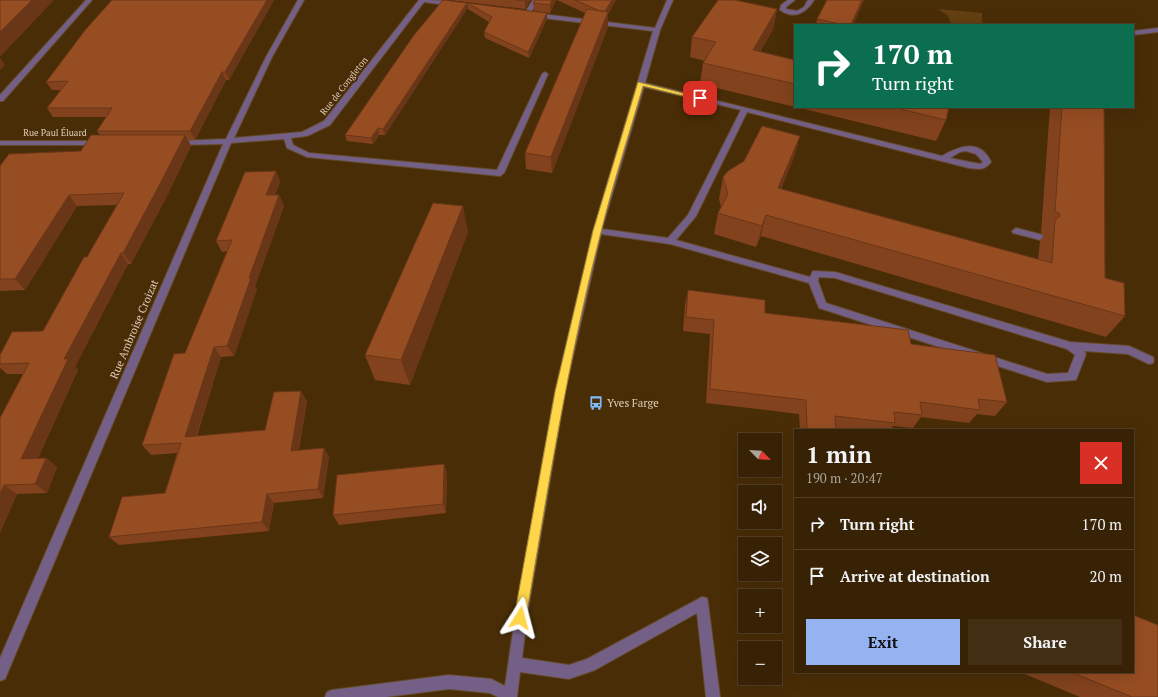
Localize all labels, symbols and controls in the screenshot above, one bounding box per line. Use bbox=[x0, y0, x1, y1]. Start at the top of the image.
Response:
text: 170 m bbox=[872, 35, 953, 72]
icon: right bbox=[806, 40, 858, 92]
street label: Rue de Congleton bbox=[317, 54, 371, 118]
text: Turn right bbox=[872, 71, 954, 95]
pin bbox=[683, 81, 717, 115]
icon: arrive bbox=[689, 87, 711, 109]
street label: Rue Paul Éluard bbox=[23, 127, 87, 139]
street label: Rue Ambroise Croizat bbox=[107, 277, 161, 381]
bus stop icon: Yves Farge bbox=[588, 395, 604, 411]
place label: Yves Farge bbox=[607, 396, 659, 410]
north arrow bbox=[738, 433, 782, 477]
map controls bbox=[738, 433, 782, 685]
text: 1 min bbox=[806, 438, 872, 470]
button: close bbox=[1080, 442, 1122, 484]
text: 190 m · 20:47 bbox=[806, 469, 883, 487]
button: sound bbox=[738, 485, 782, 529]
icon: right bbox=[806, 513, 828, 535]
text: Turn right bbox=[840, 514, 915, 534]
text: 170 m bbox=[1081, 514, 1122, 534]
button: layers bbox=[738, 537, 782, 581]
icon: arrive bbox=[806, 565, 828, 587]
text: Arrive at destination bbox=[840, 566, 990, 586]
text: 20 m bbox=[1089, 566, 1122, 586]
button: + bbox=[738, 589, 782, 633]
position arrow bbox=[499, 597, 541, 639]
button: Exit bbox=[806, 619, 960, 665]
button: Share bbox=[968, 619, 1122, 665]
button: − bbox=[738, 641, 782, 685]

